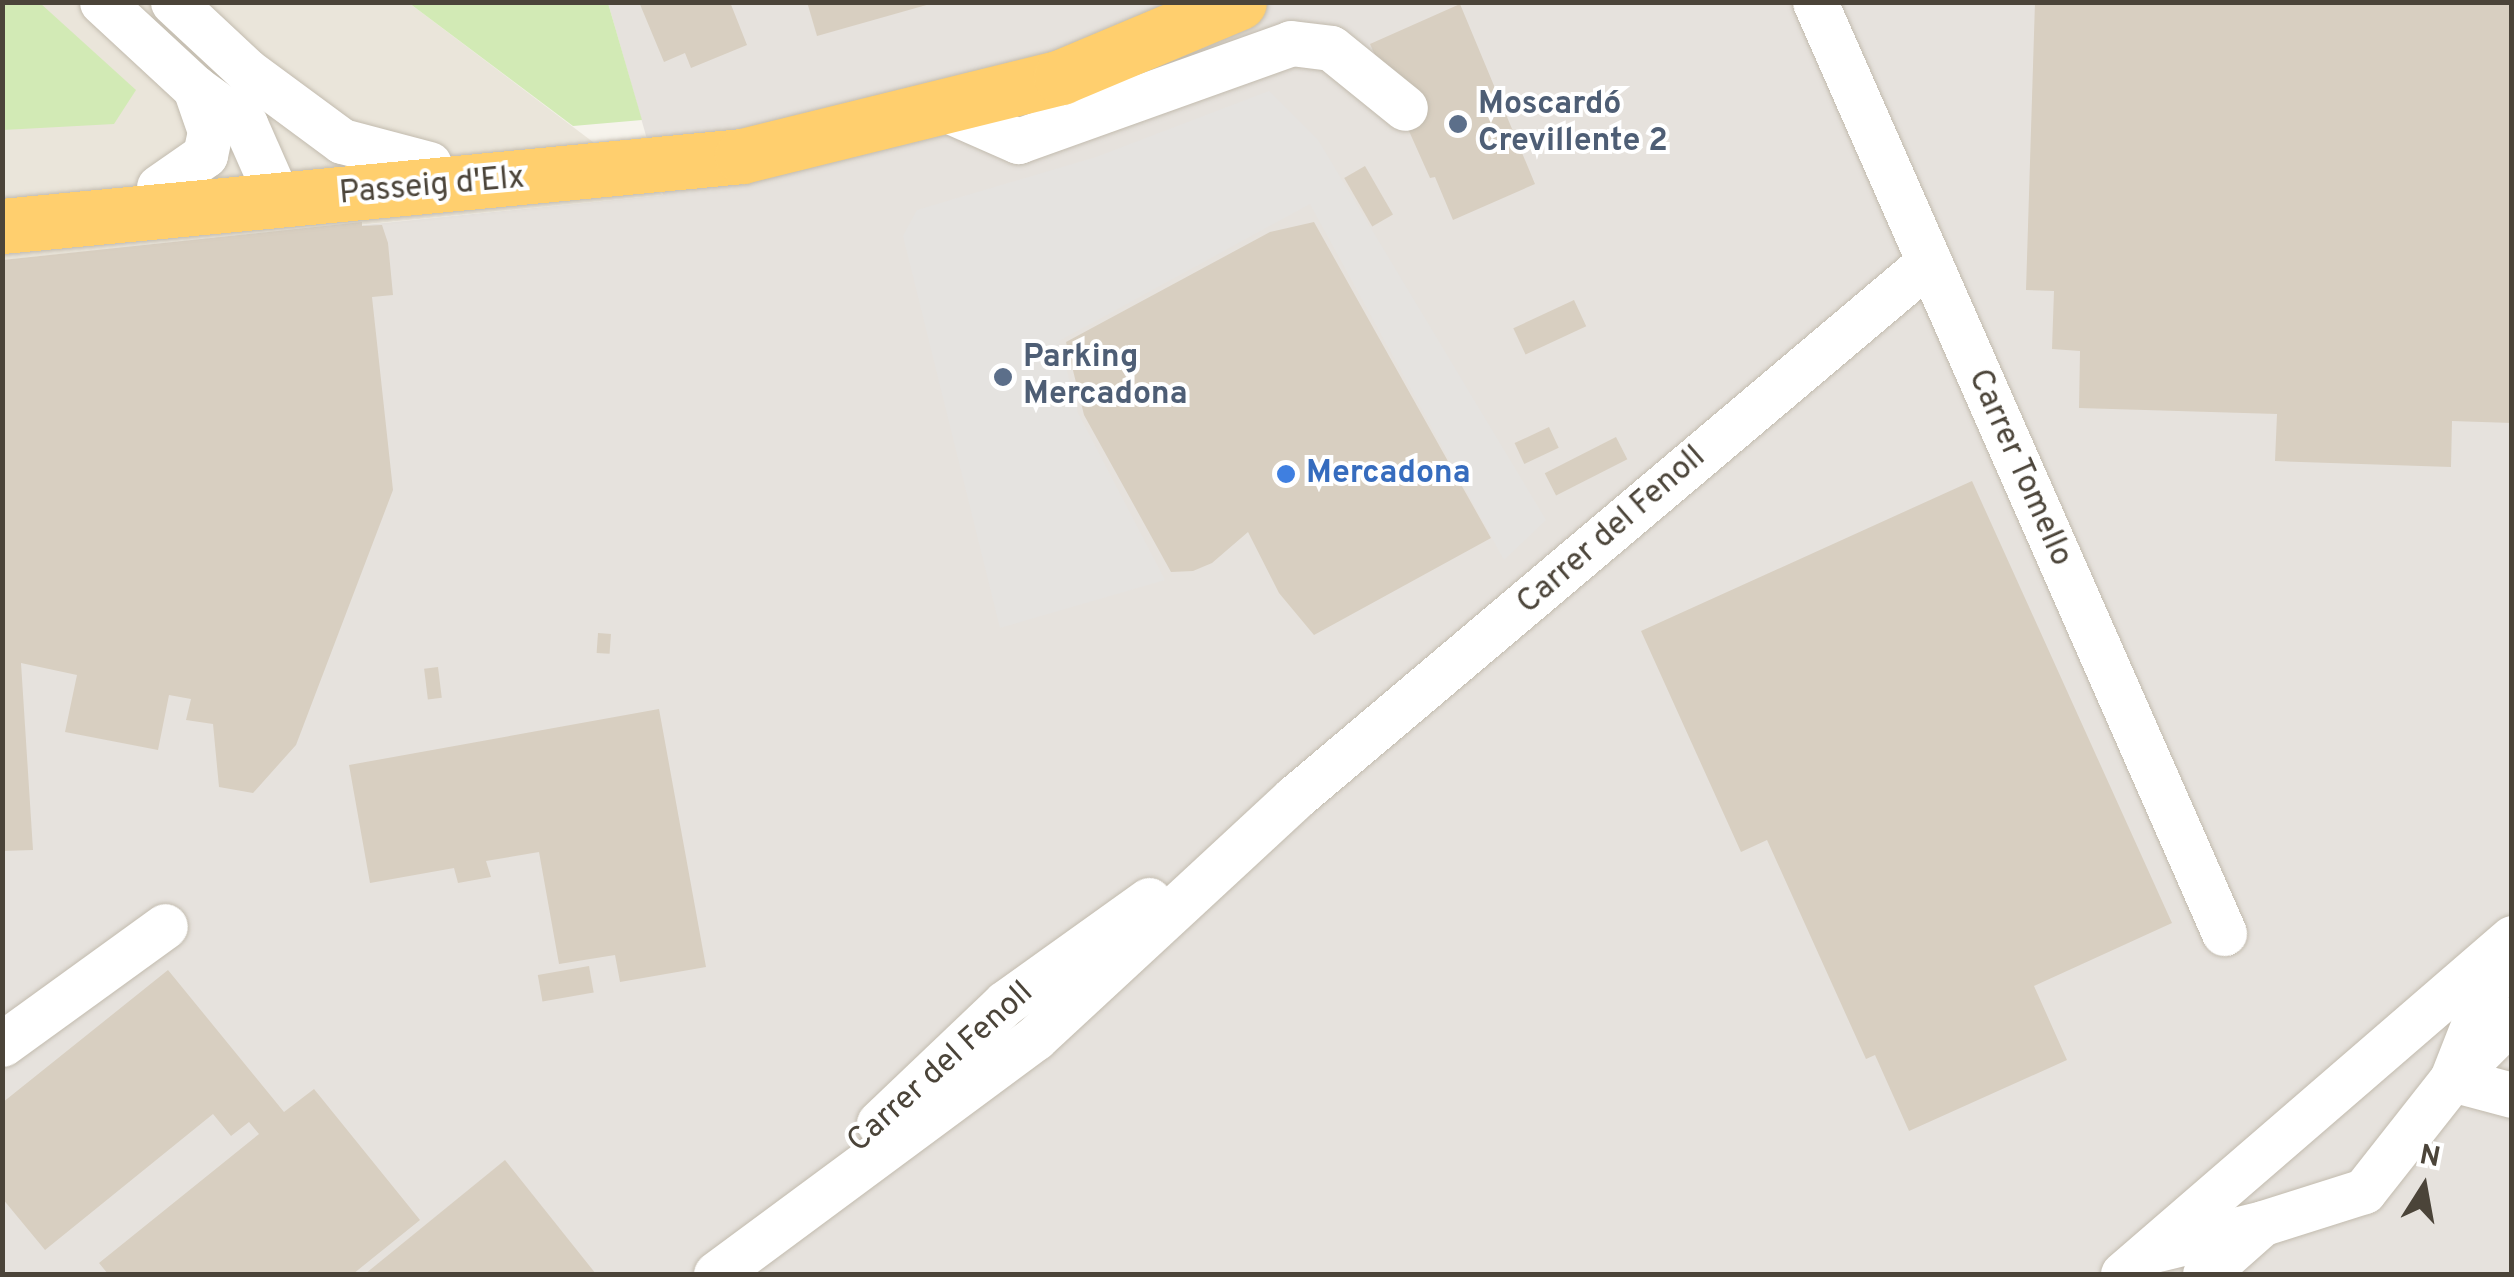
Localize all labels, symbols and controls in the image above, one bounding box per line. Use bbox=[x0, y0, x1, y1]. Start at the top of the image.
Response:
place label: Moscardó Crevillente 2 bbox=[1478, 87, 1668, 162]
marker: Moscardó Crevillente 2 bbox=[1447, 113, 1469, 135]
street label: Passeig d'Elx bbox=[338, 160, 526, 214]
place label: Parking Mercadona bbox=[1023, 340, 1188, 415]
street label: Carrer Tomello bbox=[1958, 363, 2080, 573]
marker: Parking Mercadona bbox=[992, 366, 1014, 388]
street label: Carrer del Fenoll bbox=[1510, 439, 1714, 623]
place label: Mercadona bbox=[1306, 455, 1471, 493]
marker: Mercadona bbox=[1275, 463, 1297, 485]
street label: Carrer del Fenoll bbox=[840, 975, 1042, 1161]
north arrow bbox=[2374, 1137, 2474, 1237]
text: N bbox=[2416, 1138, 2443, 1177]

